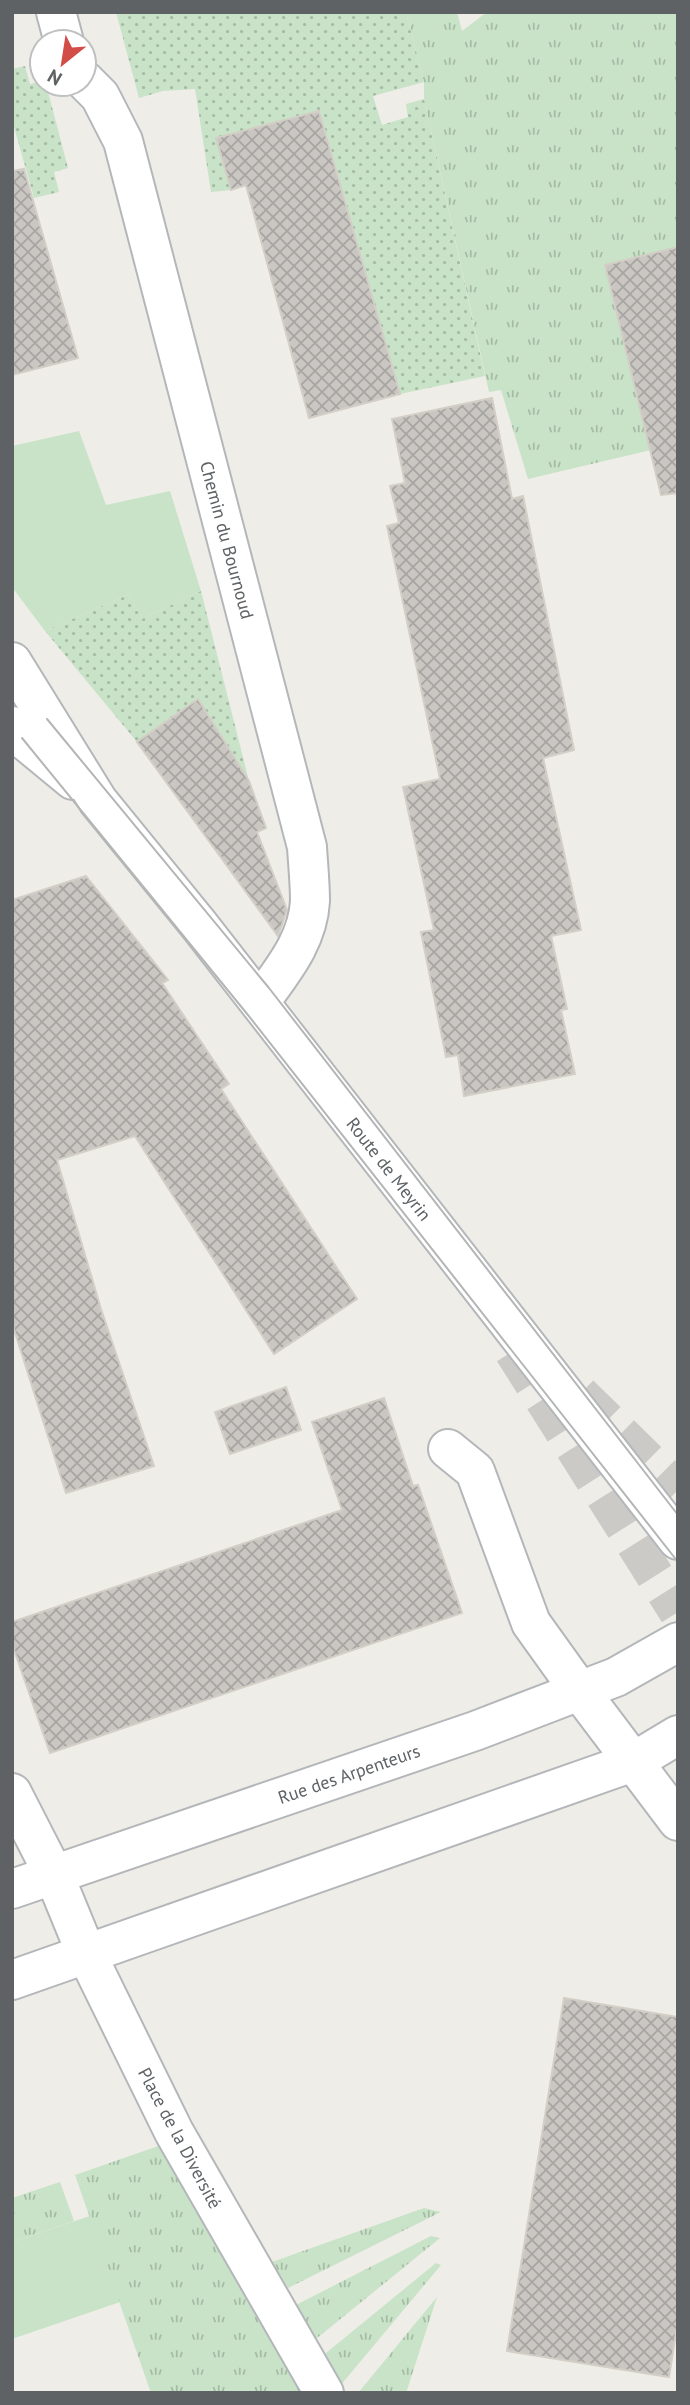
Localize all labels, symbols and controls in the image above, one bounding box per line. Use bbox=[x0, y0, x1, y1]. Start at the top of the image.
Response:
north arrow bbox=[28, 28, 98, 98]
text: N bbox=[43, 64, 66, 91]
street label: Chemin du Bournoud bbox=[195, 459, 259, 621]
street label: Route de Meyrin bbox=[342, 1113, 436, 1225]
street label: Rue des Arpenteurs bbox=[275, 1739, 423, 1809]
street label: Place de la Diversité bbox=[133, 2064, 227, 2212]

